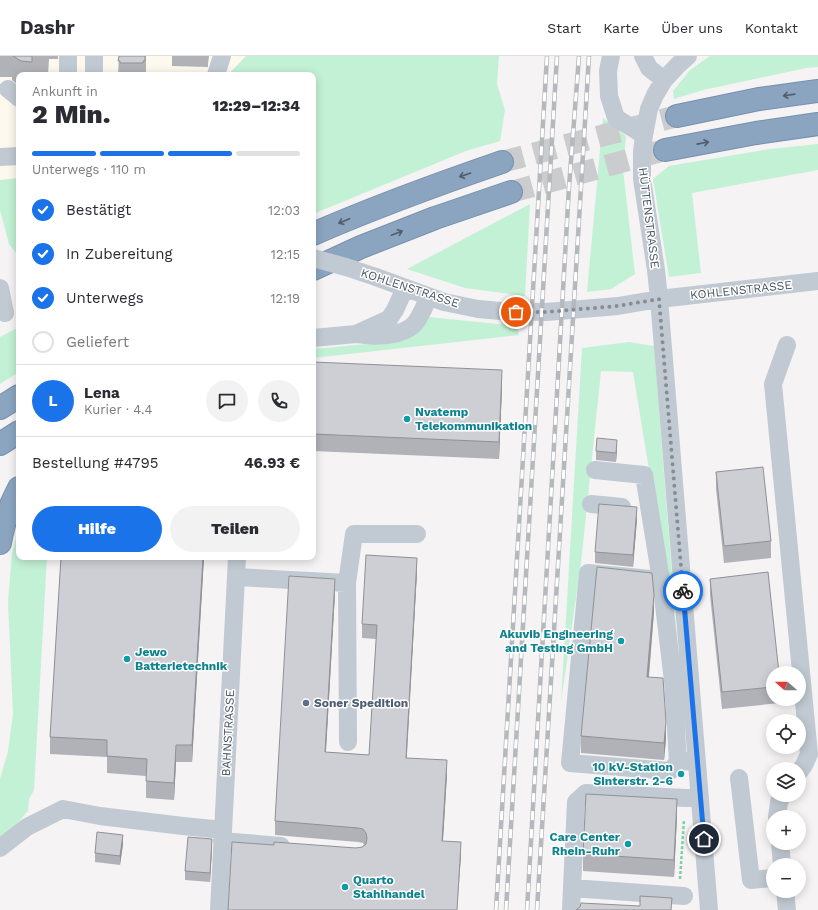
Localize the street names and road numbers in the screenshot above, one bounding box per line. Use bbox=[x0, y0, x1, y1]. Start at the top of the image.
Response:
street label: HÜTTENSTRASSE bbox=[636, 167, 662, 270]
street label: KOHLENSTRASSE bbox=[359, 266, 461, 311]
street label: KOHLENSTRASSE bbox=[689, 278, 793, 302]
street label: BAHNSTRASSE bbox=[219, 689, 237, 777]

